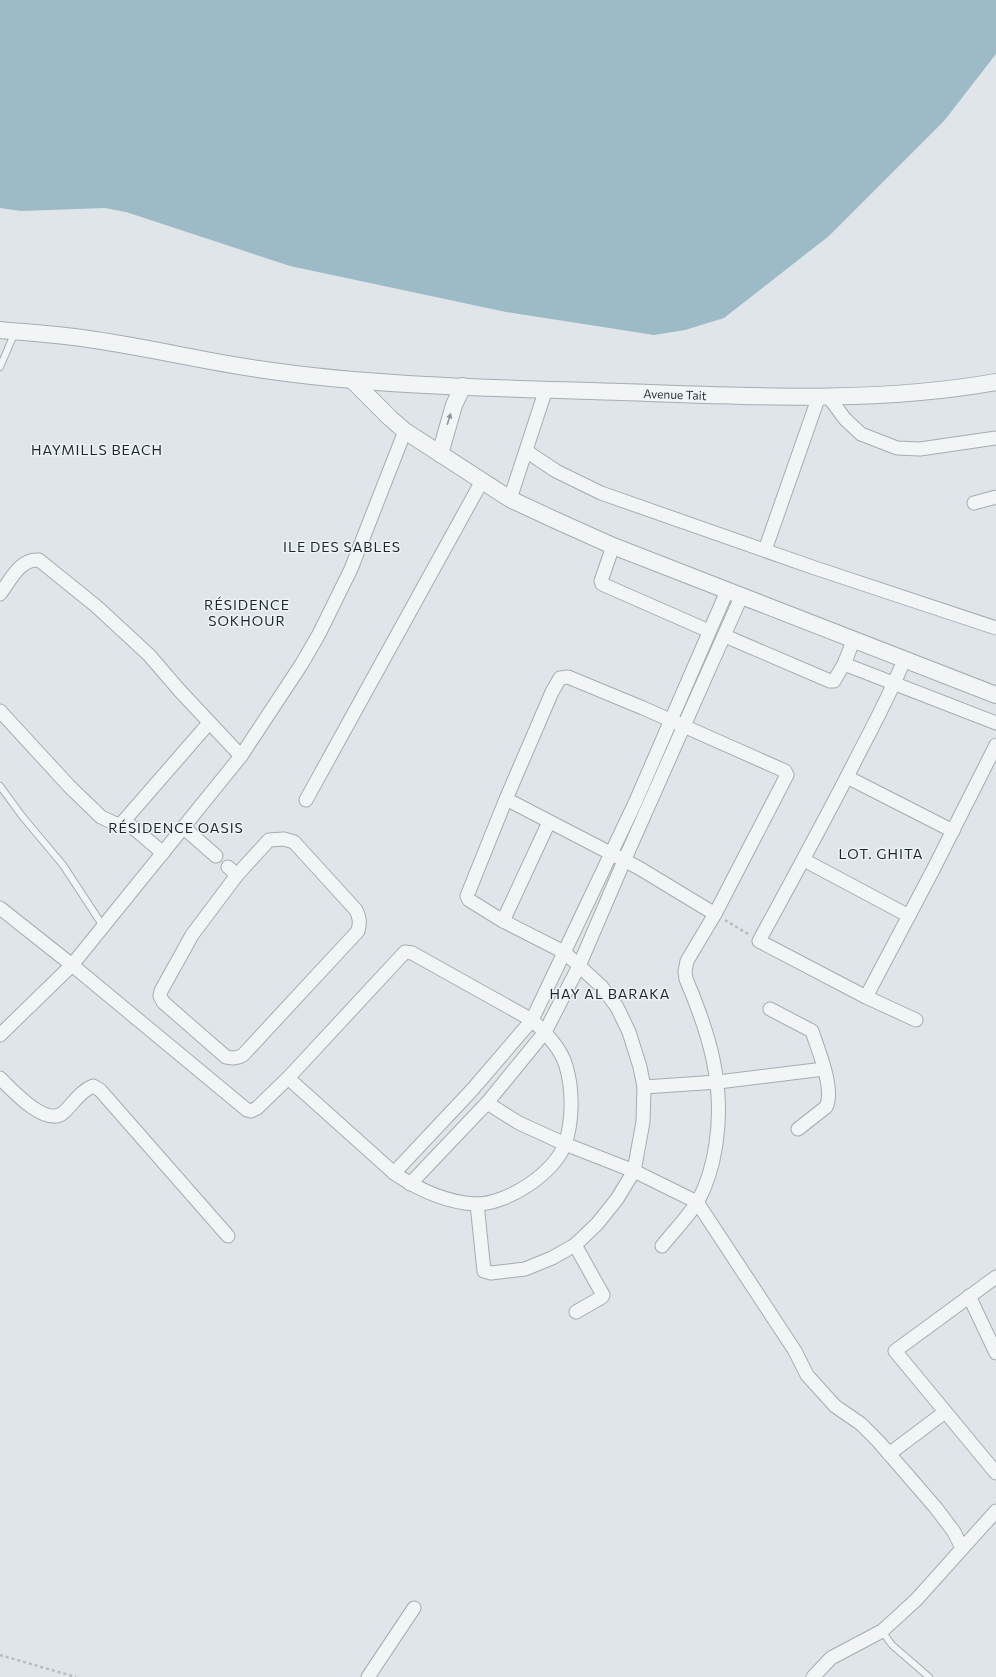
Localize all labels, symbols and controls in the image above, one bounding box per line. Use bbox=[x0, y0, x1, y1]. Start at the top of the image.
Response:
street label: Avenue Tait bbox=[643, 386, 707, 402]
one-way arrow bbox=[447, 413, 453, 425]
district label: HAYMILLS BEACH bbox=[31, 441, 163, 458]
district label: ILE DES SABLES bbox=[283, 538, 401, 555]
district label: RÉSIDENCE SOKHOUR bbox=[204, 596, 290, 629]
district label: RÉSIDENCE OASIS bbox=[108, 819, 244, 836]
district label: LOT. GHITA bbox=[839, 845, 923, 862]
district label: HAY AL BARAKA bbox=[550, 985, 670, 1002]

